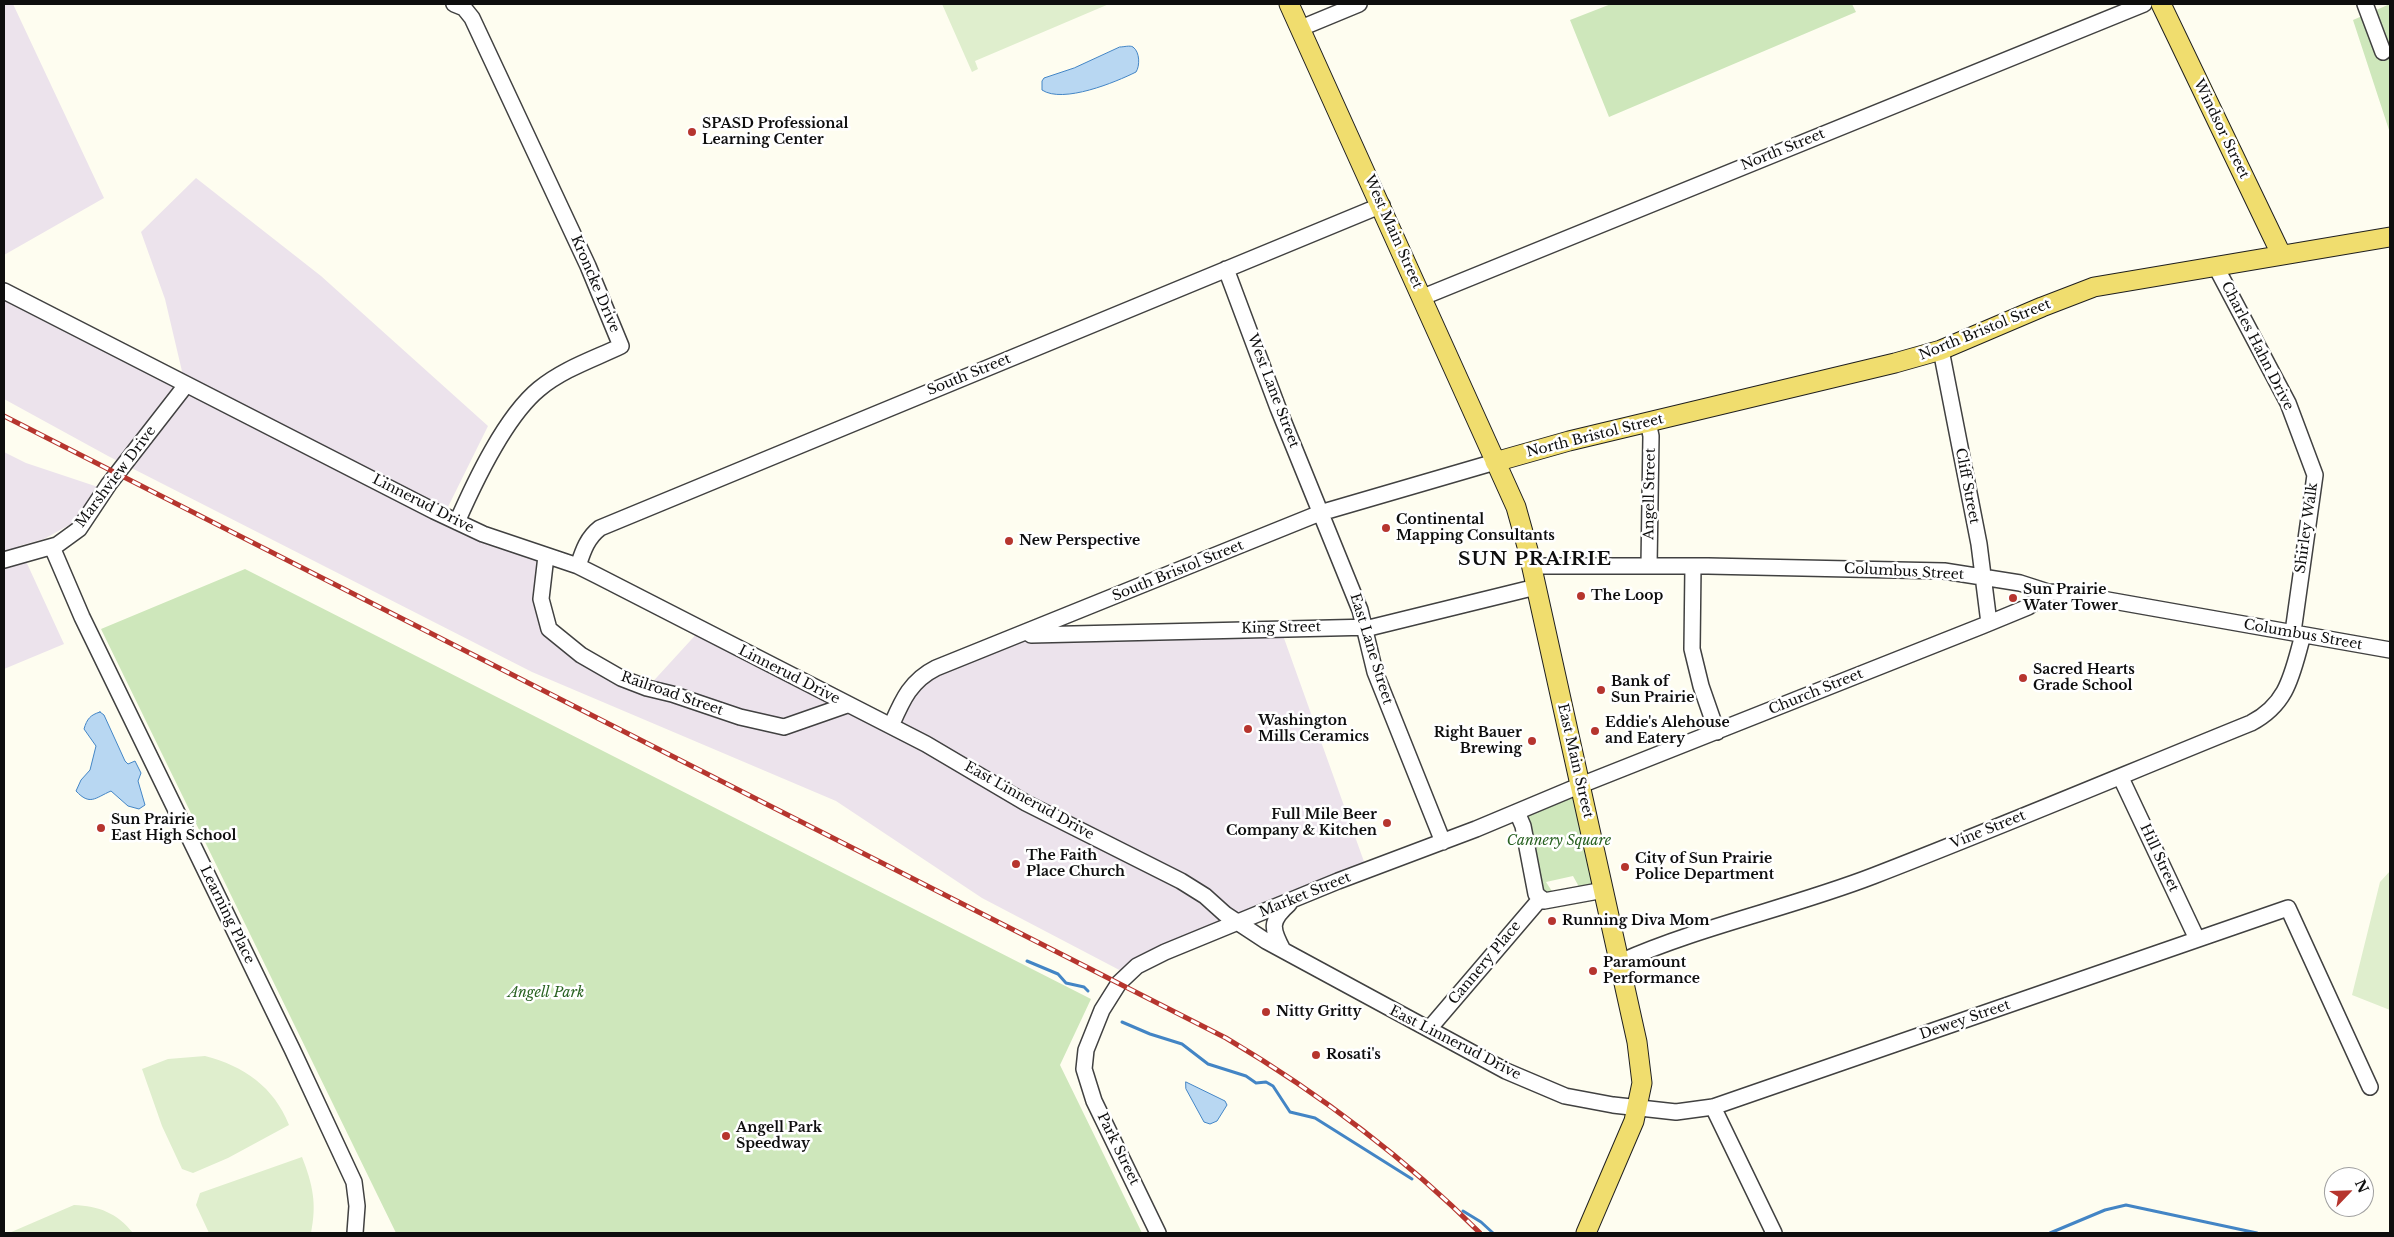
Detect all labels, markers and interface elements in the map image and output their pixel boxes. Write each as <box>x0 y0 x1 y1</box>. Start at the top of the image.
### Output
street label: Windsor Street <box>2190 77 2252 181</box>
place label: SPASD Professional Learning Center <box>702 116 849 148</box>
marker: SPASD Professional Learning Center <box>686 126 698 138</box>
street label: North Street <box>1739 126 1827 174</box>
street label: West Main Street <box>1360 173 1426 291</box>
street label: Kroncke Drive <box>567 233 623 335</box>
street label: Charles Hahn Drive <box>2217 279 2297 413</box>
street label: North Bristol Street <box>1917 296 2053 364</box>
street label: West Lane Street <box>1244 332 1302 450</box>
street label: South Street <box>925 351 1013 399</box>
street label: North Bristol Street <box>1525 411 1665 461</box>
street label: Marshview Drive <box>72 423 160 531</box>
street label: Cliff Street <box>1951 447 1983 525</box>
street label: Angell Street <box>1641 448 1659 540</box>
street label: Linnerud Drive <box>369 471 477 537</box>
street label: Shirley Walk <box>2292 481 2322 575</box>
place label: Continental Mapping Consultants <box>1396 512 1555 544</box>
marker: Continental Mapping Consultants <box>1380 522 1392 534</box>
place label: New Perspective <box>1019 533 1140 549</box>
marker: New Perspective <box>1003 535 1015 547</box>
street label: South Bristol Street <box>1110 537 1246 605</box>
district label: SUN PRAIRIE <box>1457 549 1613 571</box>
street label: Columbus Street <box>1843 560 1965 584</box>
place label: Sun Prairie Water Tower <box>2023 582 2118 614</box>
place label: The Loop <box>1591 588 1663 604</box>
marker: The Loop <box>1575 590 1587 602</box>
street label: East Lane Street <box>1346 591 1396 707</box>
marker: Sun Prairie Water Tower <box>2007 592 2019 604</box>
street label: Columbus Street <box>2242 616 2364 654</box>
street label: King Street <box>1241 619 1321 637</box>
street label: Linnerud Drive <box>735 642 843 708</box>
place label: Sacred Hearts Grade School <box>2033 662 2135 694</box>
street label: Church Street <box>1766 665 1866 719</box>
street label: Railroad Street <box>619 669 725 719</box>
marker: Sacred Hearts Grade School <box>2017 672 2029 684</box>
place label: Bank of Sun Prairie <box>1611 674 1694 706</box>
marker: Bank of Sun Prairie <box>1595 684 1607 696</box>
street label: East Main Street <box>1554 702 1596 820</box>
place label: Washington Mills Ceramics <box>1258 713 1369 746</box>
place label: Eddie's Alehouse and Eatery <box>1605 715 1730 748</box>
marker: Washington Mills Ceramics <box>1242 723 1254 735</box>
place label: Right Bauer Brewing <box>1434 725 1522 758</box>
marker: Eddie's Alehouse and Eatery <box>1589 725 1601 737</box>
marker: Right Bauer Brewing <box>1526 735 1538 747</box>
street label: East Linnerud Drive <box>961 758 1097 844</box>
place label: Full Mile Beer Company & Kitchen <box>1226 807 1377 840</box>
street label: Vine Street <box>1948 807 2028 853</box>
place label: Sun Prairie East High School <box>111 812 236 844</box>
marker: Full Mile Beer Company & Kitchen <box>1381 817 1393 829</box>
street label: Hill Street <box>2136 821 2182 895</box>
marker: Sun Prairie East High School <box>95 822 107 834</box>
park label: Cannery Square <box>1507 833 1611 849</box>
place label: The Faith Place Church <box>1026 848 1125 880</box>
place label: City of Sun Prairie Police Department <box>1635 851 1774 884</box>
marker: The Faith Place Church <box>1010 858 1022 870</box>
marker: City of Sun Prairie Police Department <box>1619 861 1631 873</box>
street label: Learning Place <box>196 863 258 967</box>
street label: Market Street <box>1257 869 1353 921</box>
place label: Running Diva Mom <box>1562 913 1710 929</box>
marker: Running Diva Mom <box>1546 915 1558 927</box>
street label: Cannery Place <box>1445 918 1525 1008</box>
place label: Paramount Performance <box>1603 955 1700 988</box>
marker: Paramount Performance <box>1587 965 1599 977</box>
park label: Angell Park <box>508 985 584 1001</box>
street label: Dewey Street <box>1917 997 2013 1043</box>
street label: East Linnerud Drive <box>1386 1003 1524 1083</box>
place label: Nitty Gritty <box>1276 1004 1362 1020</box>
marker: Nitty Gritty <box>1260 1006 1272 1018</box>
place label: Rosati's <box>1326 1047 1381 1063</box>
marker: Rosati's <box>1310 1049 1322 1061</box>
street label: Park Street <box>1093 1110 1143 1188</box>
place label: Angell Park Speedway <box>736 1120 822 1152</box>
marker: Angell Park Speedway <box>720 1130 732 1142</box>
north arrow <box>2324 1167 2374 1217</box>
text: N <box>2351 1177 2373 1196</box>

